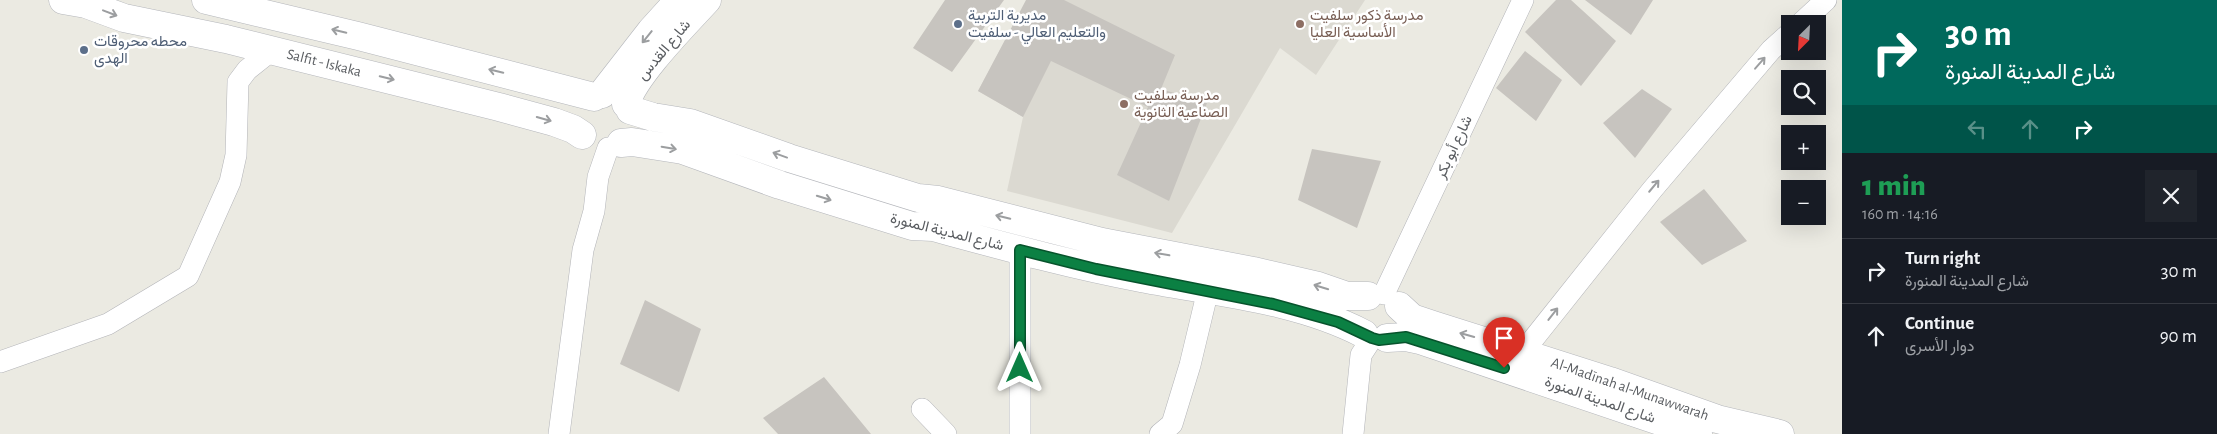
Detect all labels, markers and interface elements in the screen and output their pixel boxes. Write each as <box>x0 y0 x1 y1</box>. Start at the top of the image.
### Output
place label: مديرية التربية والتعليم العالي - سلفيت <box>968 8 1106 45</box>
place label: مدرسة ذكور سلفيت الأساسية العليا <box>1310 8 1423 41</box>
one-way arrow <box>102 9 117 18</box>
north arrow <box>1781 15 1826 60</box>
map controls <box>1781 15 1826 225</box>
street label: شارع القدس <box>635 17 696 85</box>
text: 30 m <box>1945 17 2012 52</box>
marker: مديرية التربية والتعليم العالي - سلفيت <box>952 18 964 30</box>
marker: مدرسة ذكور سلفيت الأساسية العليا <box>1294 18 1306 30</box>
icon: right <box>1862 20 1927 85</box>
one-way arrow <box>331 26 347 35</box>
one-way arrow <box>641 30 652 43</box>
place label: محطه محروقات الهدى <box>94 34 187 68</box>
marker: محطه محروقات الهدى <box>78 44 90 56</box>
street label: Salfit - Iskaka <box>285 46 363 80</box>
one-way arrow <box>1754 57 1765 70</box>
text: شارع المدينة المنورة <box>1945 61 2115 83</box>
one-way arrow <box>489 66 505 75</box>
button: search <box>1781 70 1826 115</box>
one-way arrow <box>379 74 395 83</box>
place label: مدرسة سلفيت الصناعية الثانوية <box>1134 88 1228 121</box>
marker: مدرسة سلفيت الصناعية الثانوية <box>1118 98 1130 110</box>
street label: شارع أبو بكر <box>1432 113 1478 183</box>
one-way arrow <box>536 115 552 124</box>
icon: left <box>1963 115 1991 143</box>
icon: ahead <box>2016 115 2044 143</box>
icon: right <box>2069 115 2097 143</box>
button: + <box>1781 125 1826 170</box>
one-way arrow <box>661 143 677 153</box>
one-way arrow <box>773 150 788 159</box>
button: close <box>2145 170 2197 222</box>
text: 1 min <box>1862 171 1926 201</box>
one-way arrow <box>1649 180 1660 193</box>
button: − <box>1781 180 1826 225</box>
one-way arrow <box>815 193 831 203</box>
text: 160 m · 14:16 <box>1862 206 1938 222</box>
street label: شارع المدينة المنورة <box>888 211 1005 256</box>
one-way arrow <box>996 212 1012 221</box>
one-way arrow <box>1154 248 1170 258</box>
text: Turn right <box>1905 249 1980 268</box>
icon: right <box>1862 257 1890 285</box>
text: 30 m <box>2161 262 2197 281</box>
text: شارع المدينة المنورة <box>1905 273 2029 289</box>
one-way arrow <box>1313 282 1329 291</box>
one-way arrow <box>1548 308 1559 321</box>
text: Continue <box>1905 314 1974 333</box>
pin <box>1483 317 1525 368</box>
icon: ahead <box>1862 322 1890 350</box>
icon: arrive <box>1490 324 1518 352</box>
text: 90 m <box>2160 327 2197 346</box>
one-way arrow <box>1460 330 1476 339</box>
text: دوار الأسرى <box>1905 338 1974 354</box>
position arrow <box>993 341 1045 393</box>
street label: Al-Madīnah al-Munawwarah <box>1549 355 1711 423</box>
street label: شارع المدينة المنورة <box>1542 374 1657 429</box>

